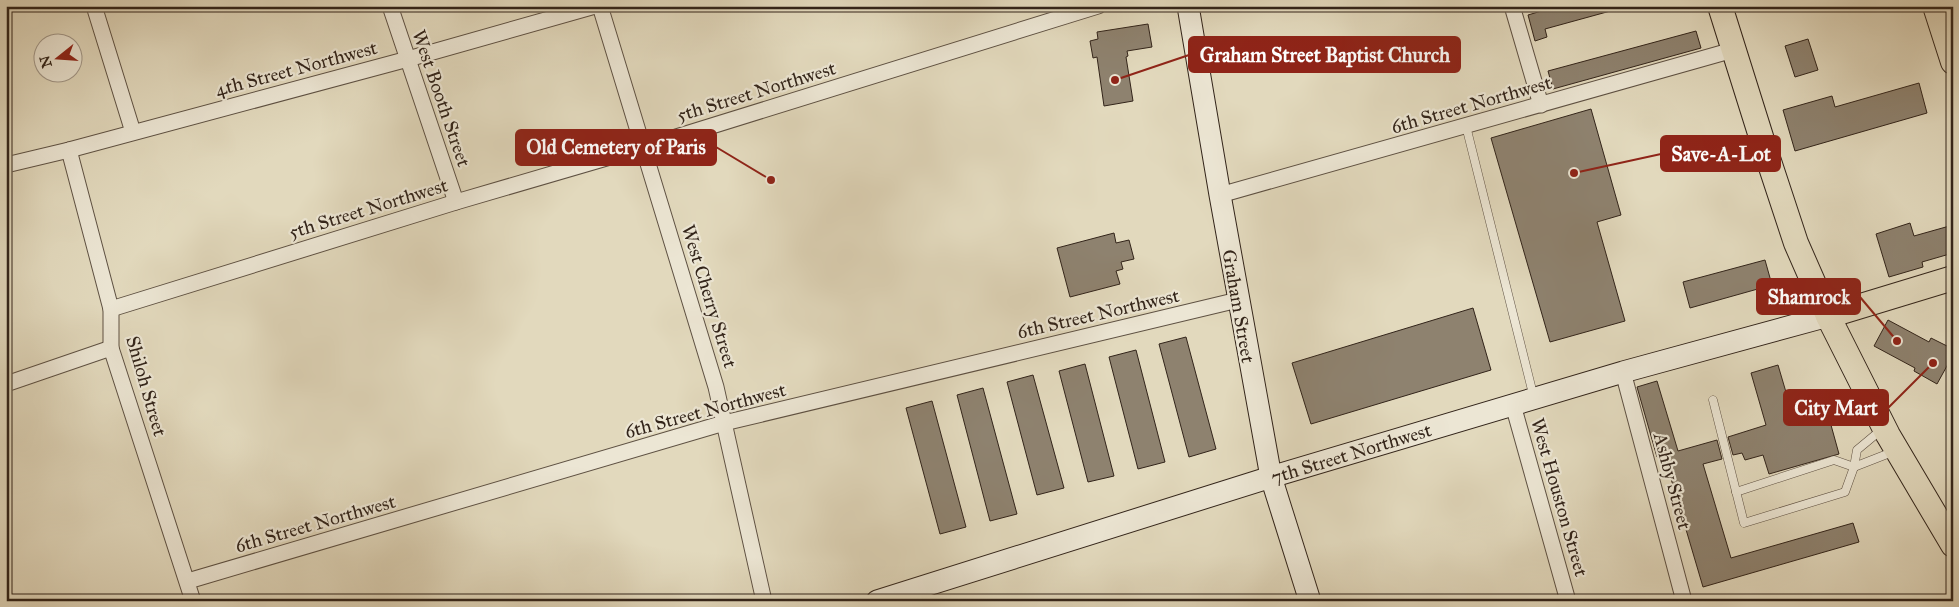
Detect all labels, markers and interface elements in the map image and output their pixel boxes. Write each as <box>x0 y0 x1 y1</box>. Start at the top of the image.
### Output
street label: West Booth Street <box>407 27 476 170</box>
north arrow <box>32 32 82 82</box>
street label: 4th Street Northwest <box>213 36 380 101</box>
callout: Graham Street Baptist Church <box>1189 37 1460 72</box>
text: Graham Street Baptist Church <box>1200 43 1451 68</box>
text: N <box>36 53 56 70</box>
street label: 5th Street Northwest <box>674 56 839 127</box>
street label: 6th Street Northwest <box>1388 70 1554 138</box>
callout: Old Cemetery of Paris <box>516 130 716 165</box>
text: Old Cemetery of Paris <box>526 135 707 160</box>
callout: Save-A-Lot <box>1661 136 1780 171</box>
text: Save-A-Lot <box>1671 142 1772 166</box>
street label: 5th Street Northwest <box>286 173 451 244</box>
street label: West Cherry Street <box>677 222 742 371</box>
street label: Graham Street <box>1217 248 1260 365</box>
callout: Shamrock <box>1757 279 1860 314</box>
street label: 6th Street Northwest <box>1015 284 1182 343</box>
text: Shamrock <box>1767 285 1851 309</box>
street label: Shiloh Street <box>121 333 172 439</box>
street label: 6th Street Northwest <box>622 378 788 443</box>
callout: City Mart <box>1784 390 1888 425</box>
text: City Mart <box>1794 396 1879 421</box>
street label: West Houston Street <box>1526 415 1593 579</box>
street label: 7th Street Northwest <box>1268 418 1434 489</box>
street label: Ashby Street <box>1648 429 1697 532</box>
street label: 6th Street Northwest <box>232 489 398 557</box>

